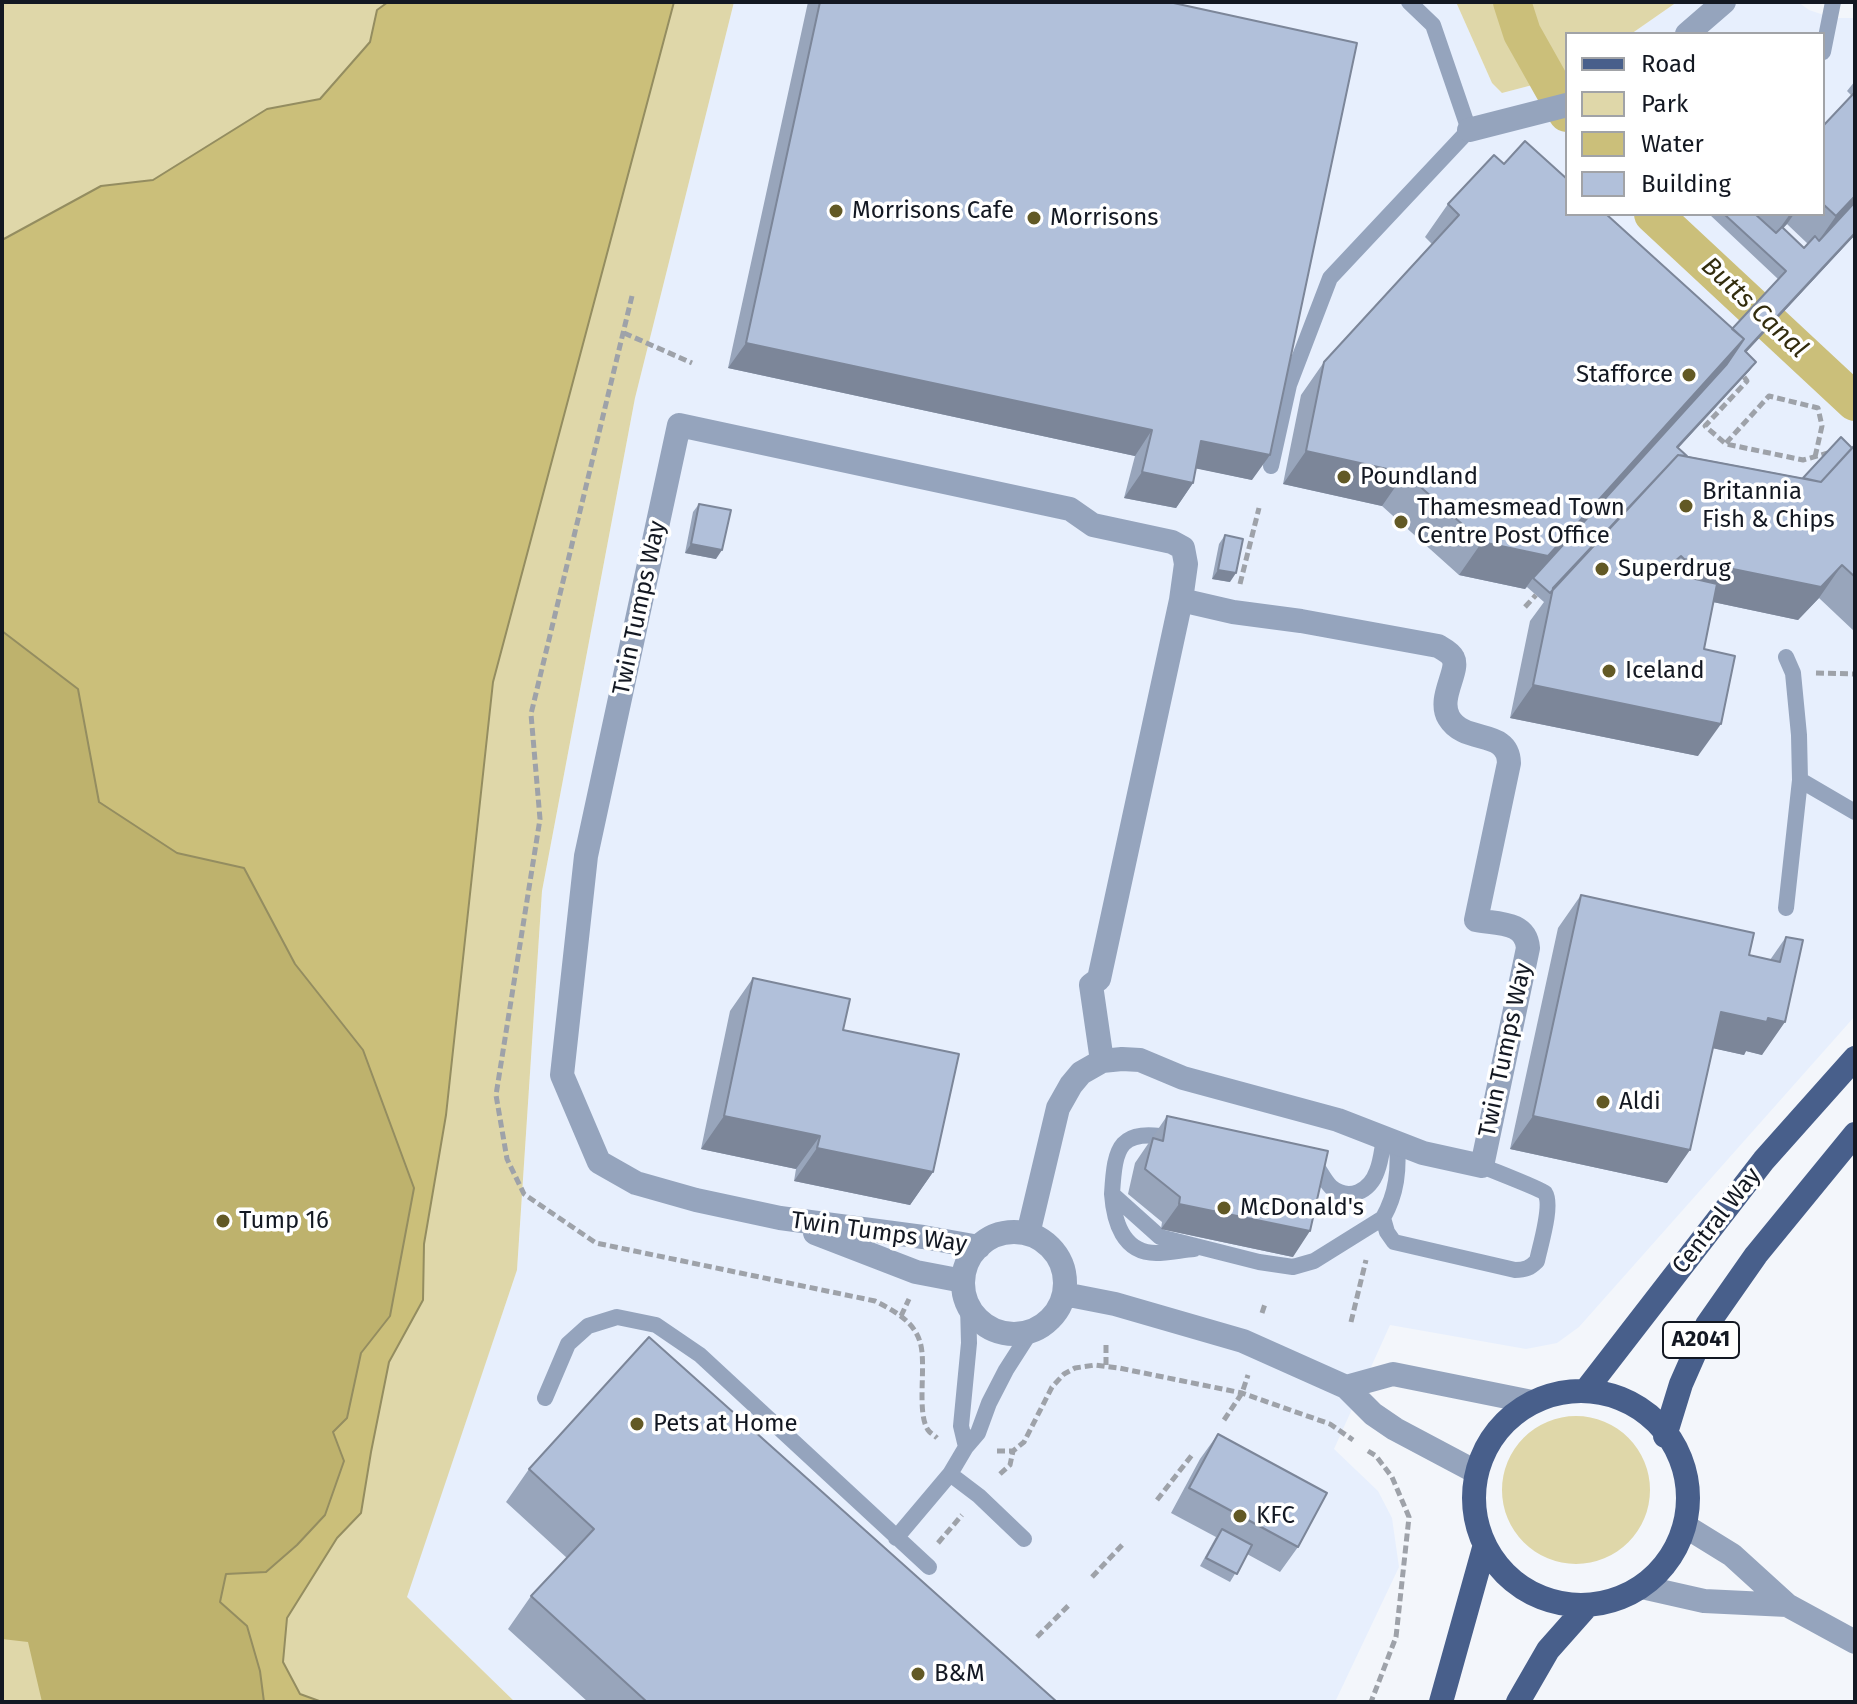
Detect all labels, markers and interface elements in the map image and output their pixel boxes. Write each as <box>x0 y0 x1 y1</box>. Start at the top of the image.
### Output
legend <box>1565 32 1825 216</box>
text: Road <box>1641 50 1696 78</box>
text: Park <box>1641 90 1688 118</box>
text: Water <box>1641 130 1704 158</box>
text: Building <box>1641 170 1731 198</box>
place label: Morrisons Cafe <box>852 197 1014 225</box>
marker: Morrisons Cafe <box>827 202 845 220</box>
place label: Morrisons <box>1050 204 1158 232</box>
marker: Morrisons <box>1025 209 1043 227</box>
water label: Butts Canal <box>1694 251 1814 365</box>
place label: Stafforce <box>1576 361 1673 389</box>
marker: Stafforce <box>1680 366 1698 384</box>
place label: Poundland <box>1360 463 1478 491</box>
marker: Poundland <box>1335 468 1353 486</box>
place label: Britannia Fish & Chips <box>1702 478 1835 534</box>
place label: Thamesmead Town Centre Post Office <box>1417 494 1625 550</box>
marker: Britannia Fish & Chips <box>1677 497 1695 515</box>
marker: Thamesmead Town Centre Post Office <box>1392 513 1410 531</box>
street label: Twin Tumps Way <box>607 518 673 698</box>
place label: Superdrug <box>1618 555 1731 583</box>
marker: Superdrug <box>1593 560 1611 578</box>
place label: Iceland <box>1625 657 1705 685</box>
marker: Iceland <box>1600 662 1618 680</box>
street label: Twin Tumps Way <box>1473 960 1539 1140</box>
place label: Aldi <box>1619 1088 1661 1116</box>
marker: Aldi <box>1594 1093 1612 1111</box>
street label: Central Way <box>1667 1162 1767 1280</box>
place label: McDonald's <box>1240 1194 1364 1222</box>
marker: McDonald's <box>1215 1199 1233 1217</box>
street label: Twin Tumps Way <box>789 1206 969 1260</box>
place label: Tump 16 <box>239 1207 329 1235</box>
marker: Tump 16 <box>214 1212 232 1230</box>
road number: A2041 <box>1663 1322 1739 1358</box>
place label: Pets at Home <box>653 1410 798 1438</box>
marker: Pets at Home <box>628 1415 646 1433</box>
place label: KFC <box>1256 1502 1295 1530</box>
marker: KFC <box>1231 1507 1249 1525</box>
place label: B&M <box>934 1660 985 1688</box>
marker: B&M <box>909 1665 927 1683</box>

